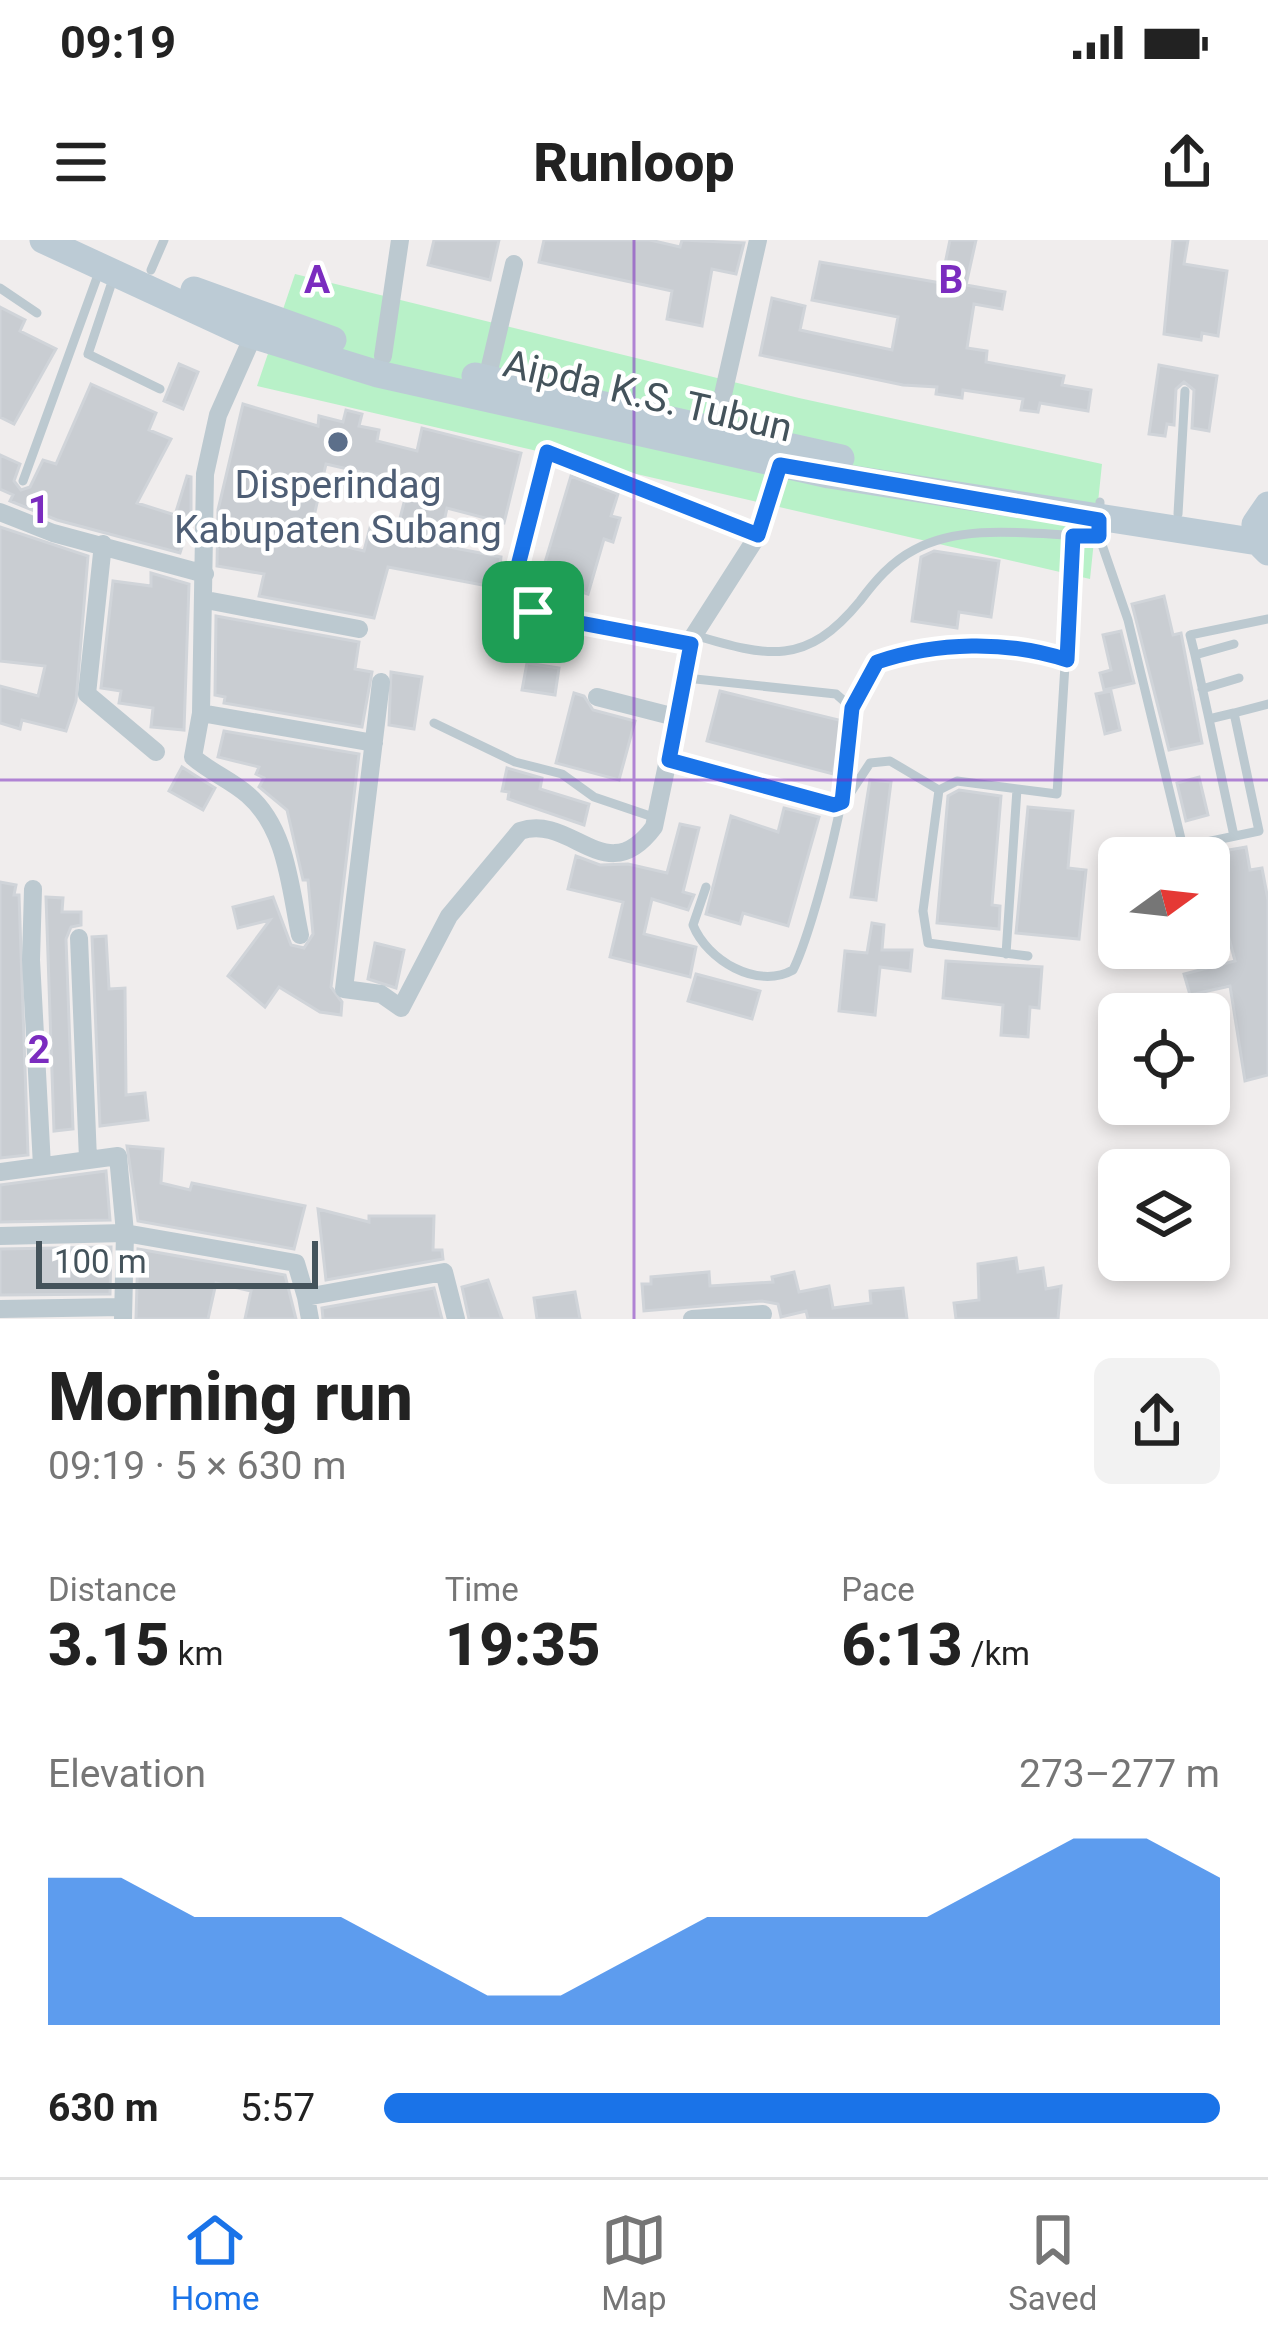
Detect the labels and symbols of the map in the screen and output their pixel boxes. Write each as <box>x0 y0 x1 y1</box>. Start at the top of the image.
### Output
text: A <box>304 257 331 303</box>
text: B <box>939 257 963 303</box>
street label: Aipda K.S. Tubun <box>499 340 797 452</box>
marker: Disperindag Kabupaten Subang <box>325 429 351 455</box>
place label: Disperindag Kabupaten Subang <box>174 462 502 553</box>
text: 1 <box>28 487 50 533</box>
pin <box>482 561 584 663</box>
north arrow <box>1098 837 1230 969</box>
text: 2 <box>28 1027 50 1073</box>
scale bar <box>36 1235 318 1288</box>

